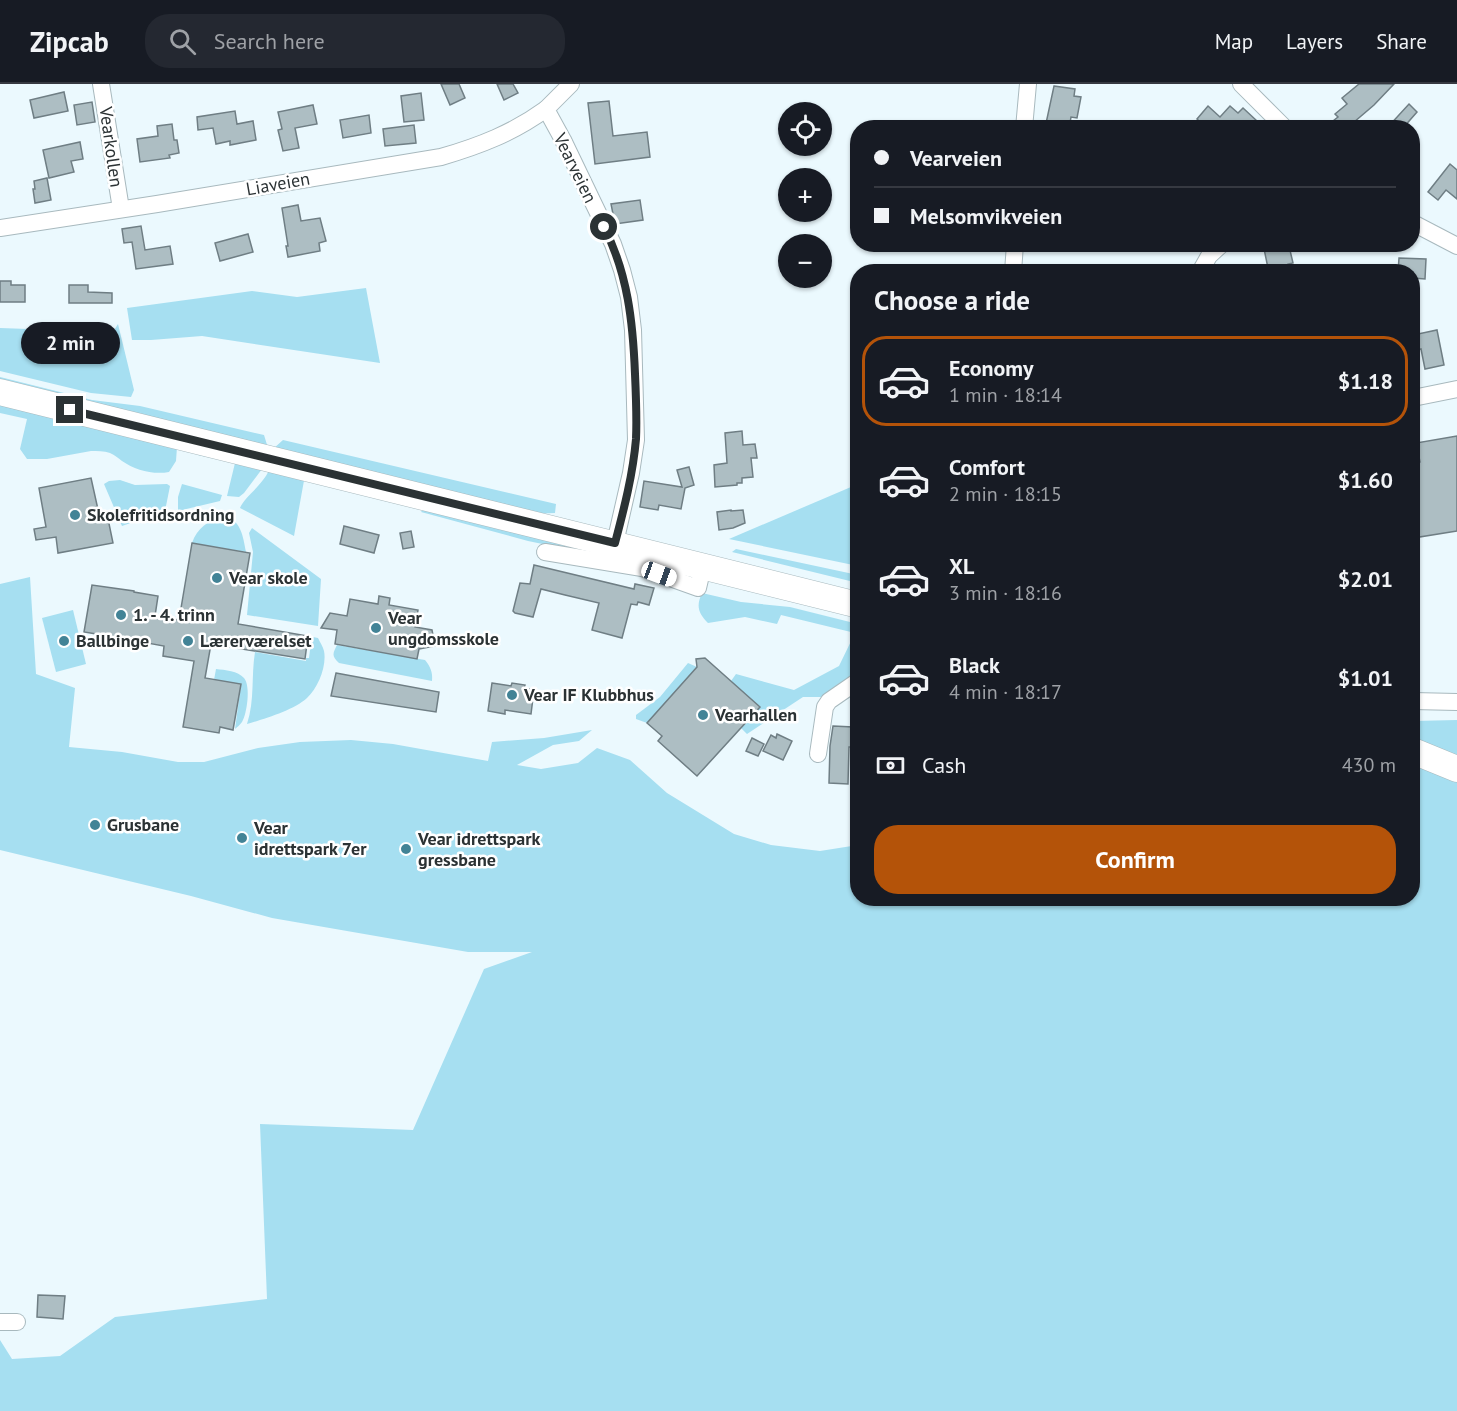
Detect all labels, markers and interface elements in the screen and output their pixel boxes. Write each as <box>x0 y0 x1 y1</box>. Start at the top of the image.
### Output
search box <box>145 14 565 68</box>
text: Zipcab <box>30 23 109 60</box>
icon: search <box>166 25 199 58</box>
text: Search here <box>214 27 325 55</box>
text: Map <box>1215 28 1253 55</box>
text: Layers <box>1286 28 1343 55</box>
text: Share <box>1376 28 1427 55</box>
map controls <box>778 102 832 288</box>
button: locate <box>778 102 832 156</box>
street label: Vearkollen <box>94 104 129 189</box>
street label: Vearveien <box>548 128 602 206</box>
text: Vearveien <box>910 144 1002 172</box>
street label: Liaveien <box>244 167 312 200</box>
button: + <box>778 168 832 222</box>
text: Melsomvikveien <box>910 202 1062 230</box>
route start <box>590 213 617 240</box>
button: − <box>778 234 832 288</box>
text: Choose a ride <box>874 283 1030 317</box>
callout: 2 min <box>20 323 119 365</box>
text: 2 min <box>46 330 95 356</box>
icon: car <box>877 354 931 408</box>
text: Economy <box>949 354 1033 382</box>
text: $1.18 <box>1338 367 1393 395</box>
text: 1 min · 18:14 <box>949 382 1062 408</box>
route end <box>56 396 83 423</box>
icon: car <box>877 453 931 507</box>
text: Comfort <box>949 453 1025 481</box>
text: $1.60 <box>1338 466 1393 494</box>
text: 2 min · 18:15 <box>949 481 1062 507</box>
place label: Skolefritidsordning <box>87 503 234 526</box>
marker: Skolefritidsordning <box>68 508 82 522</box>
icon: car <box>877 552 931 606</box>
text: XL <box>949 552 974 580</box>
car <box>639 559 679 589</box>
text: $2.01 <box>1338 565 1393 593</box>
place label: Vear skole <box>228 566 308 589</box>
marker: Vear skole <box>210 571 224 585</box>
text: 3 min · 18:16 <box>949 580 1062 606</box>
place label: 1. - 4. trinn <box>133 603 215 626</box>
place label: Vear ungdomsskole <box>387 606 499 650</box>
marker: 1. - 4. trinn <box>114 608 128 622</box>
marker: Vear ungdomsskole <box>369 621 383 635</box>
place label: Ballbinge <box>76 629 149 652</box>
place label: Lærerværelset <box>200 629 312 652</box>
marker: Ballbinge <box>57 634 71 648</box>
marker: Lærerværelset <box>181 634 195 648</box>
icon: car <box>877 651 931 705</box>
text: Black <box>949 651 1000 679</box>
text: $1.01 <box>1338 664 1393 692</box>
text: 4 min · 18:17 <box>949 679 1062 705</box>
place label: Vear IF Klubbhus <box>523 683 654 706</box>
marker: Vear IF Klubbhus <box>505 688 519 702</box>
place label: Vearhallen <box>714 703 797 726</box>
marker: Vearhallen <box>696 708 710 722</box>
icon: cash <box>874 749 907 782</box>
text: Cash <box>922 751 966 779</box>
text: 430 m <box>1342 752 1396 778</box>
place label: Grusbane <box>107 813 179 836</box>
place label: Vear idrettspark 7er <box>253 816 367 860</box>
marker: Grusbane <box>88 818 102 832</box>
button: Confirm <box>874 825 1396 894</box>
place label: Vear idrettspark gressbane <box>417 827 540 871</box>
marker: Vear idrettspark 7er <box>235 831 249 845</box>
marker: Vear idrettspark gressbane <box>399 842 413 856</box>

